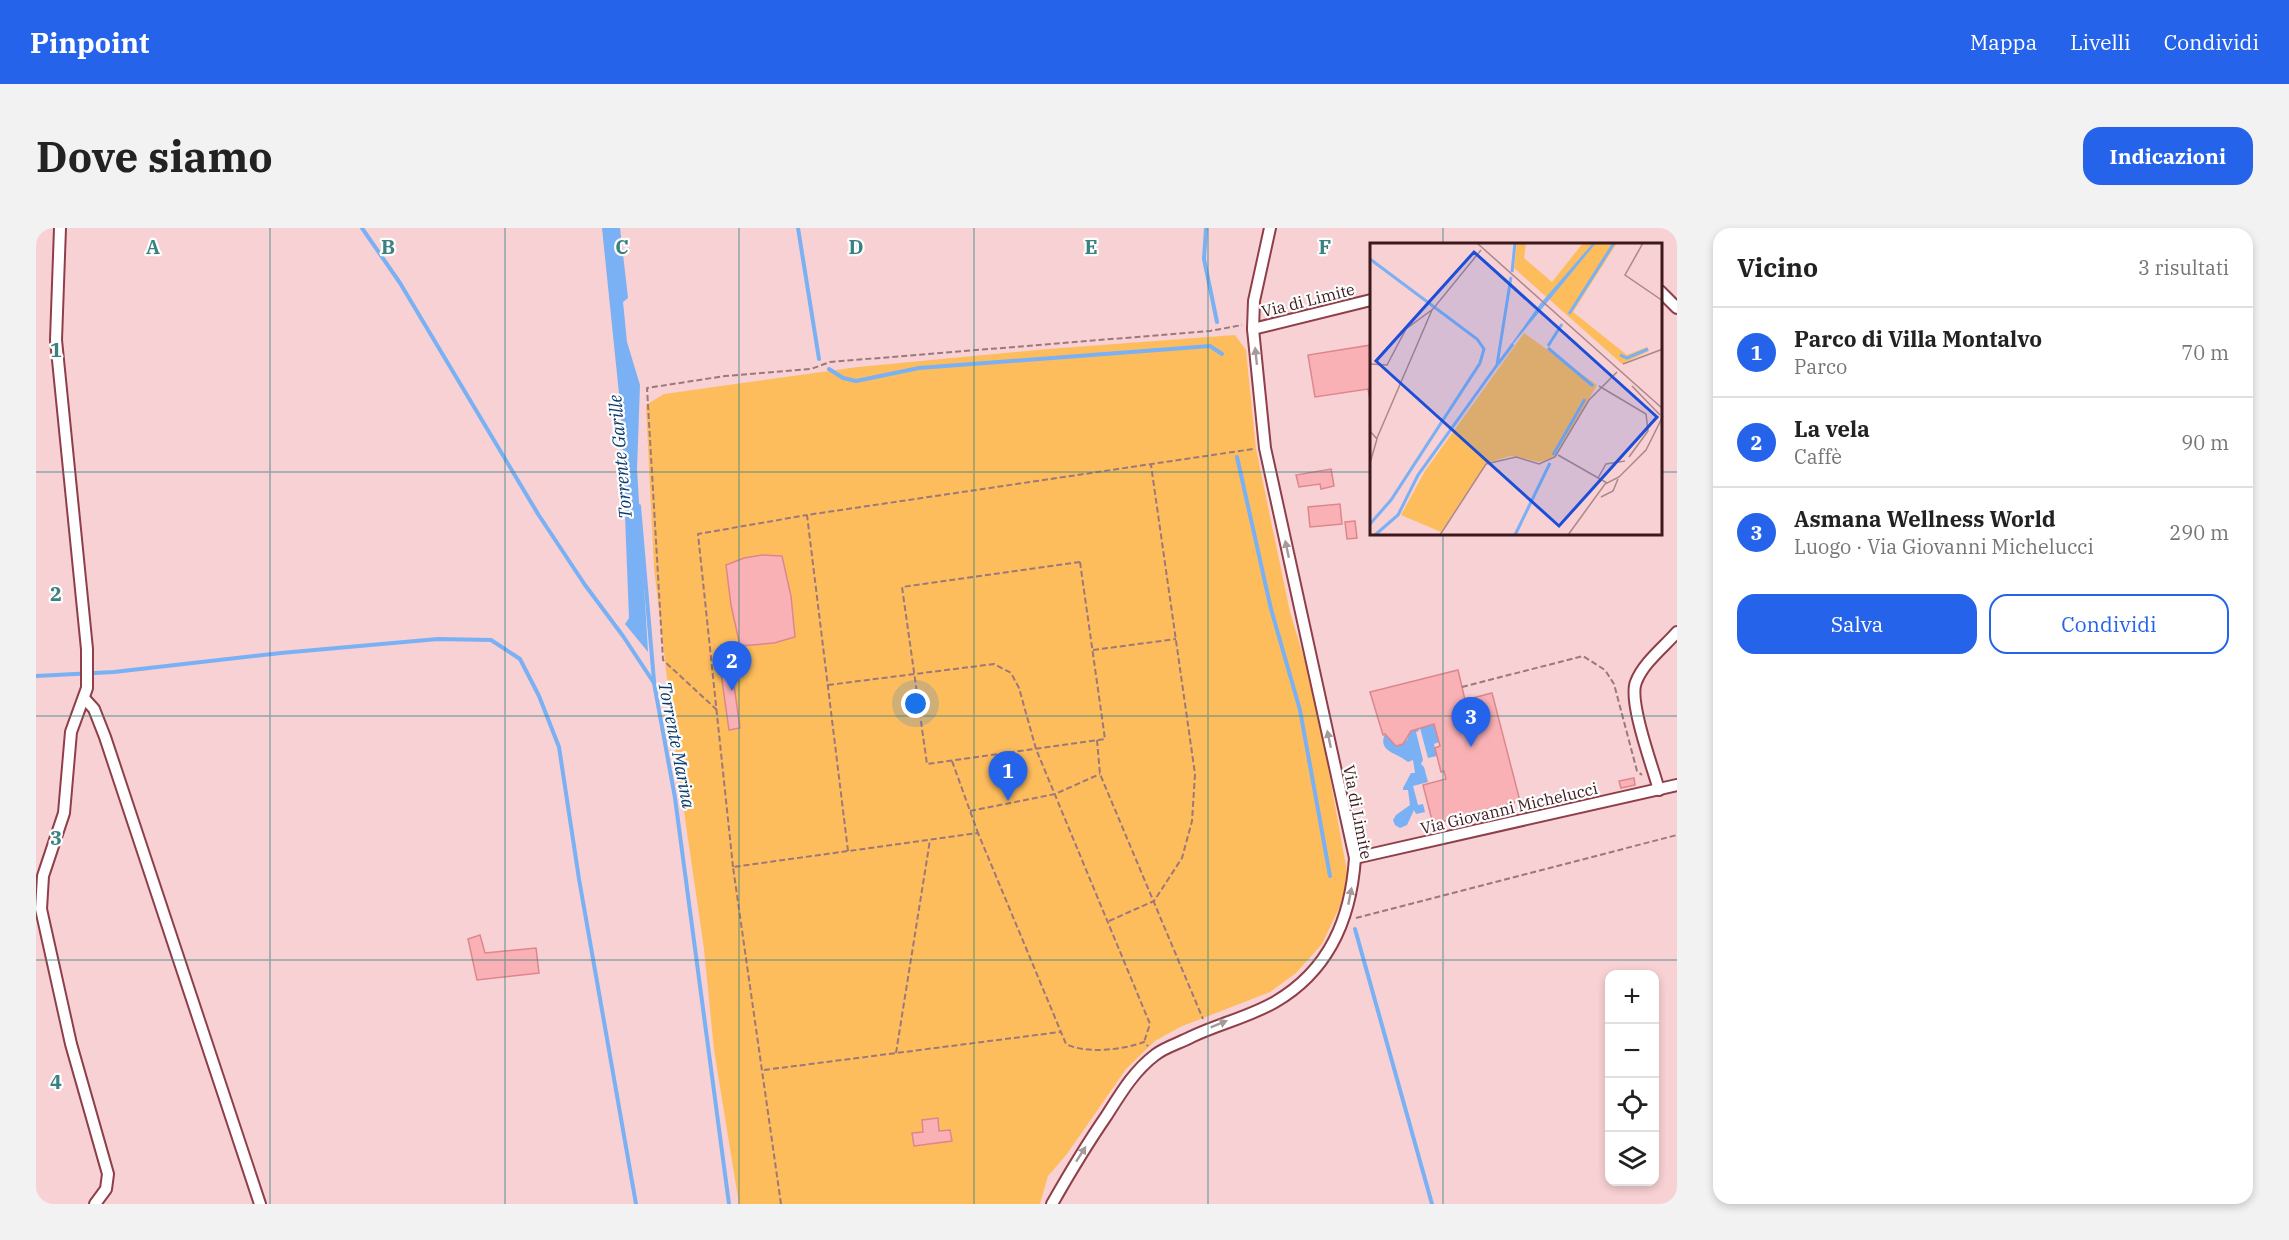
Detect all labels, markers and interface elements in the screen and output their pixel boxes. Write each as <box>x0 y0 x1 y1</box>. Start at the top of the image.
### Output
text: Pinpoint <box>30 24 150 61</box>
text: Mappa <box>1970 28 2037 56</box>
text: Livelli <box>2070 28 2131 56</box>
text: Condividi <box>2164 28 2259 56</box>
button: Indicazioni <box>2083 127 2253 185</box>
text: Dove siamo <box>36 129 273 184</box>
text: A <box>146 233 160 260</box>
text: B <box>381 233 395 260</box>
text: C <box>615 233 629 260</box>
text: D <box>848 233 864 260</box>
text: E <box>1084 233 1098 260</box>
text: F <box>1319 233 1331 260</box>
inset map <box>1370 243 1662 536</box>
text: Vicino <box>1737 250 1818 284</box>
text: 3 risultati <box>2138 254 2229 281</box>
street label: Via di Limite <box>1259 279 1357 321</box>
text: Parco di Villa Montalvo <box>1794 324 2042 353</box>
text: 1 <box>50 336 62 363</box>
text: 1 <box>1751 339 1763 366</box>
text: 70 m <box>2181 339 2229 366</box>
one-way arrow <box>1251 347 1261 366</box>
text: Parco <box>1794 353 1847 380</box>
water label: Torrente Garille <box>603 394 637 520</box>
text: La vela <box>1794 414 1870 443</box>
text: 2 <box>1751 429 1763 456</box>
text: 90 m <box>2181 429 2229 456</box>
text: Caffè <box>1794 443 1842 470</box>
text: Asmana Wellness World <box>1794 504 2056 533</box>
text: 3 <box>1751 519 1763 546</box>
text: 290 m <box>2169 519 2229 546</box>
text: Luogo · Via Giovanni Michelucci <box>1794 533 2094 560</box>
one-way arrow <box>1282 539 1291 558</box>
text: 2 <box>50 580 62 607</box>
button: Salva <box>1737 594 1977 654</box>
button: Condividi <box>1989 594 2229 654</box>
pin: 2 <box>712 642 752 691</box>
water label: Torrente Marina <box>653 680 701 811</box>
your location <box>901 689 930 718</box>
pin: 3 <box>1452 698 1490 747</box>
one-way arrow <box>1323 730 1333 748</box>
pin: 1 <box>988 752 1028 801</box>
street label: Via di Limite <box>1339 763 1377 861</box>
street label: Via Giovanni Michelucci <box>1418 778 1600 838</box>
text: 3 <box>50 824 62 851</box>
one-way arrow <box>1346 886 1355 905</box>
map controls <box>1605 970 1659 1186</box>
button: + <box>1605 970 1659 1024</box>
one-way arrow <box>1210 1019 1228 1029</box>
button: − <box>1605 1024 1659 1078</box>
text: 4 <box>50 1068 62 1095</box>
button: locate <box>1605 1078 1659 1132</box>
button: layers <box>1605 1132 1659 1186</box>
one-way arrow <box>1075 1146 1087 1162</box>

